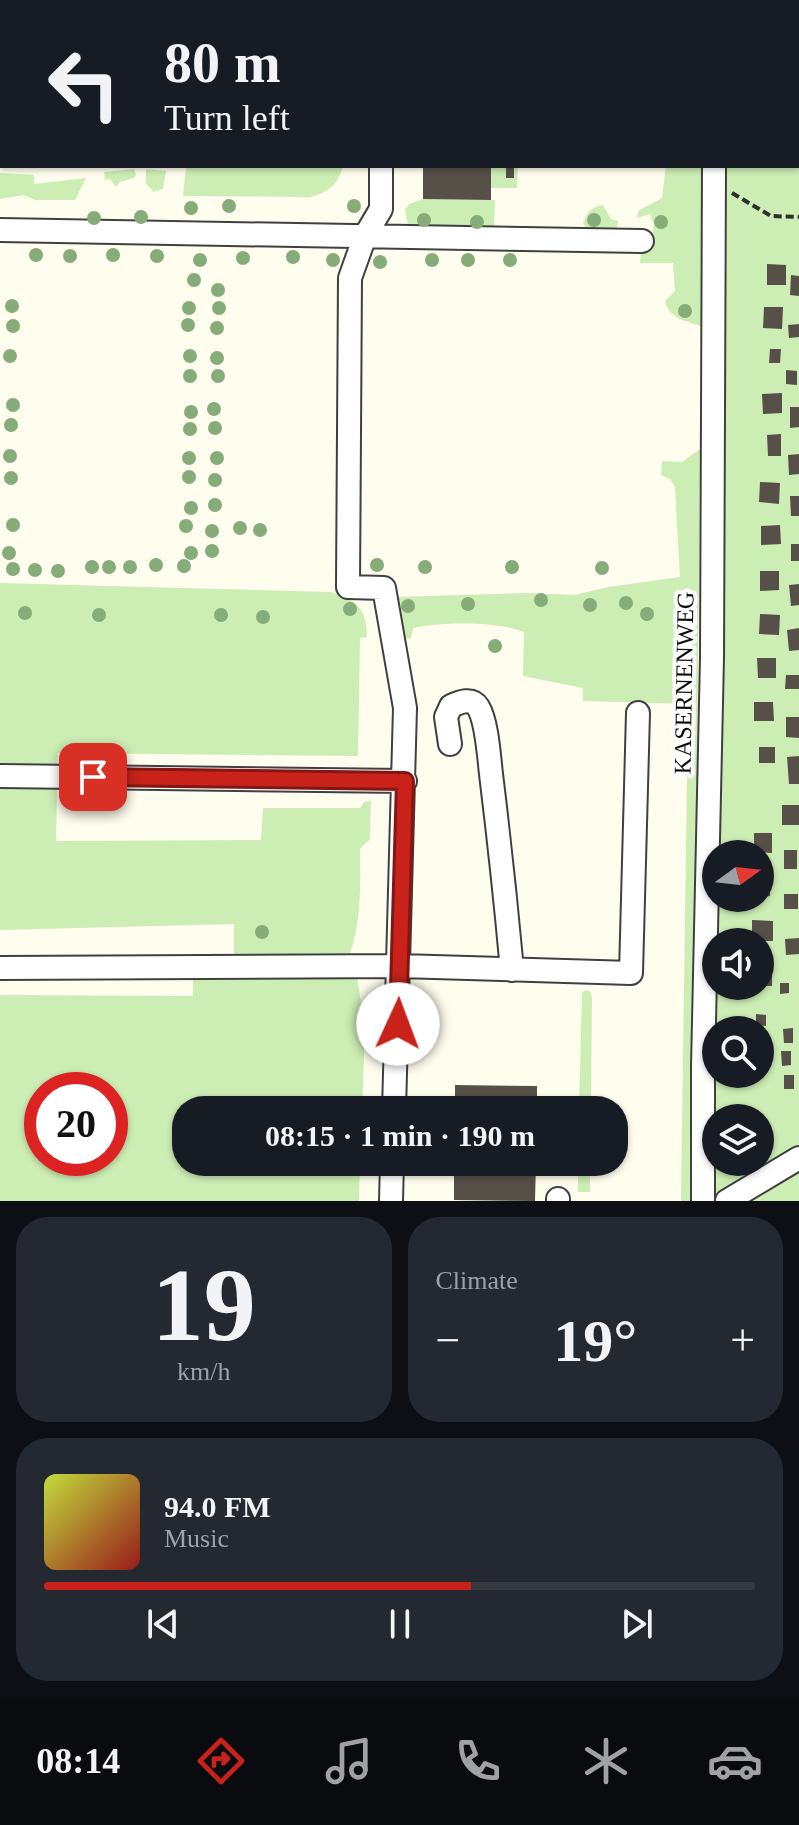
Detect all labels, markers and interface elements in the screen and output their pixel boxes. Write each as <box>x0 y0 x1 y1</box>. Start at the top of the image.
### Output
icon: left <box>32 32 136 136</box>
text: 80 m <box>164 32 281 94</box>
text: Turn left <box>164 98 290 138</box>
street label: KASERNENWEG <box>669 591 699 775</box>
pin <box>59 743 127 811</box>
icon: arrive <box>71 755 115 799</box>
north arrow <box>702 840 774 912</box>
map controls <box>702 840 774 1176</box>
button: sound <box>702 928 774 1000</box>
position arrow <box>356 982 440 1066</box>
button: search <box>702 1016 774 1088</box>
speed limit sign: 20 <box>24 1072 128 1176</box>
button: layers <box>702 1104 774 1176</box>
text: 08:15 · 1 min · 190 m <box>265 1119 535 1152</box>
text: 19 <box>152 1247 256 1362</box>
text: Climate <box>436 1266 518 1295</box>
text: 19° <box>553 1308 637 1374</box>
text: − <box>436 1316 460 1365</box>
text: + <box>730 1316 755 1365</box>
text: km/h <box>177 1357 230 1386</box>
text: 94.0 FM <box>164 1490 271 1523</box>
text: Music <box>164 1524 229 1553</box>
icon: previous <box>141 1602 185 1646</box>
icon: pause <box>378 1602 422 1646</box>
icon: next <box>615 1602 659 1646</box>
icon: directions <box>193 1733 249 1789</box>
icon: music <box>321 1733 377 1789</box>
icon: phone <box>450 1733 506 1789</box>
icon: climate <box>578 1733 634 1789</box>
icon: car <box>707 1733 763 1789</box>
text: 08:14 <box>36 1741 120 1781</box>

